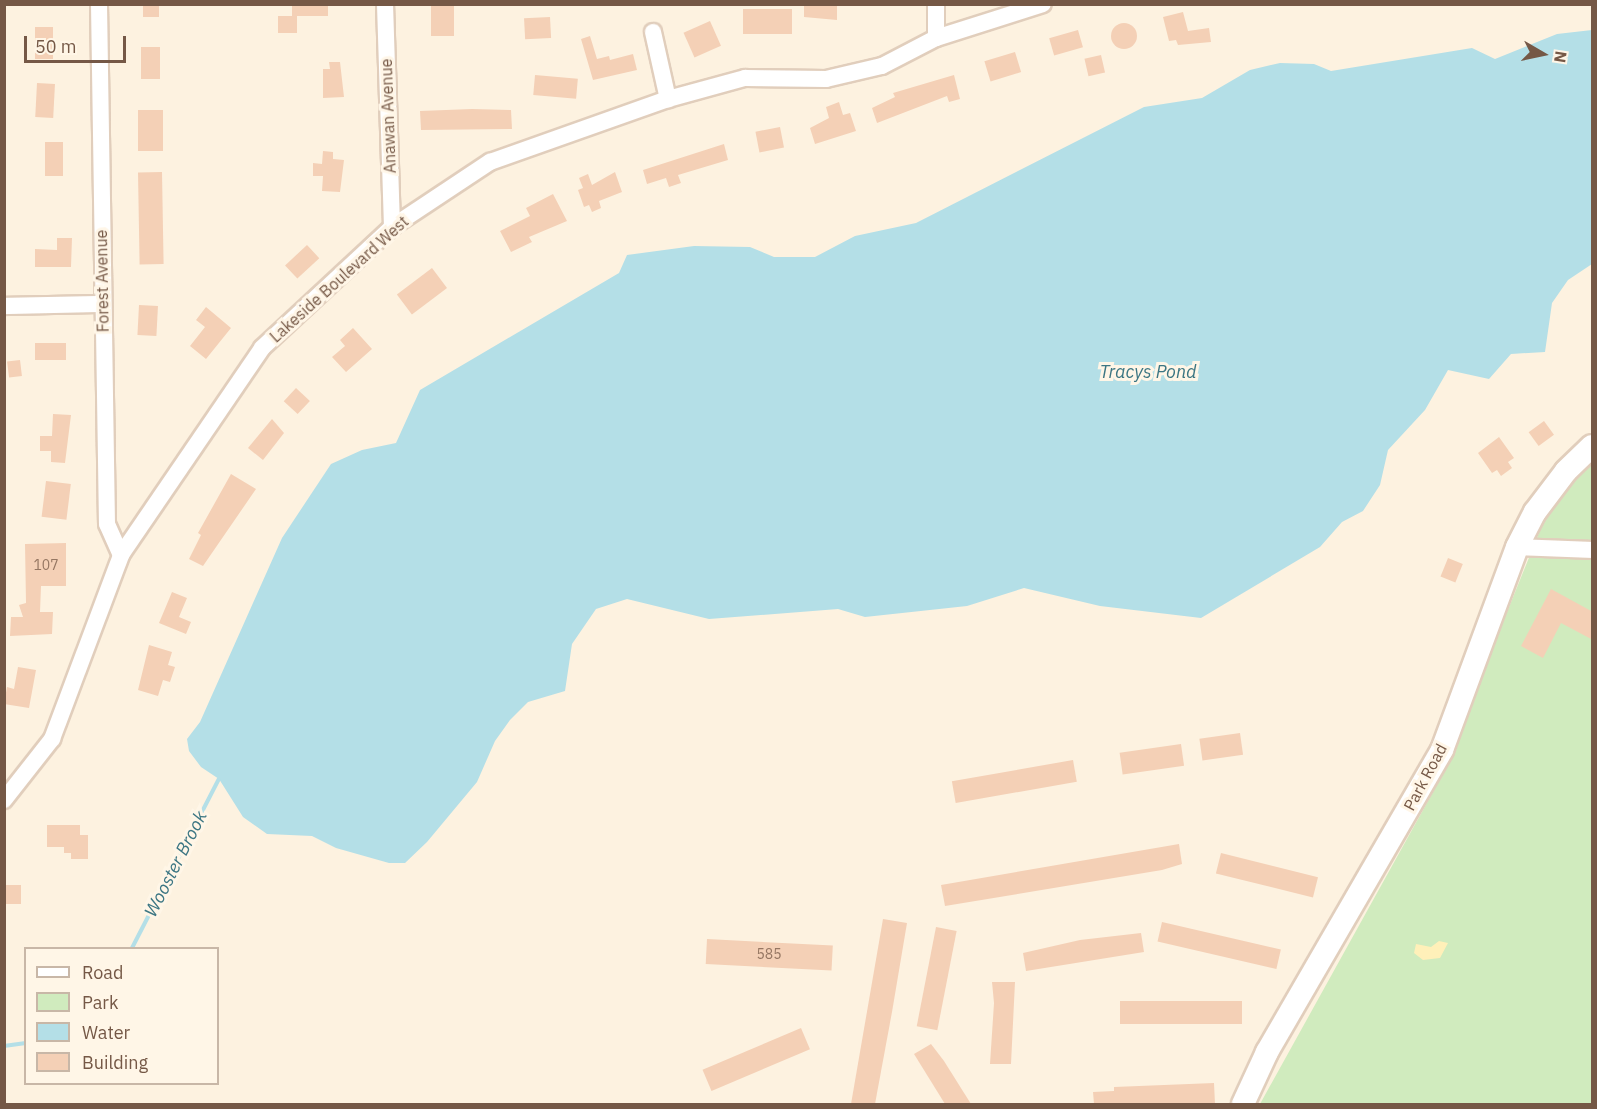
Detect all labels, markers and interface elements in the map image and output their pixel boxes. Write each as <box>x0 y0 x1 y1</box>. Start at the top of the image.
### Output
scale bar <box>27 24 129 62</box>
north arrow <box>1513 24 1573 84</box>
text: 50 m <box>35 35 77 58</box>
text: N <box>1550 50 1572 64</box>
street label: Anawan Avenue <box>376 58 400 174</box>
street label: Lakeside Boulevard West <box>266 212 412 346</box>
street label: Forest Avenue <box>92 230 112 332</box>
water label: Tracys Pond <box>1099 361 1197 383</box>
house number: 107 <box>33 557 59 573</box>
street label: Park Road <box>1399 740 1451 814</box>
water label: Wooster Brook <box>140 808 212 920</box>
house number: 585 <box>756 946 782 962</box>
legend <box>24 947 219 1085</box>
text: Road <box>82 961 123 984</box>
text: Park <box>82 991 118 1014</box>
text: Water <box>82 1021 130 1044</box>
text: Building <box>82 1051 148 1074</box>

